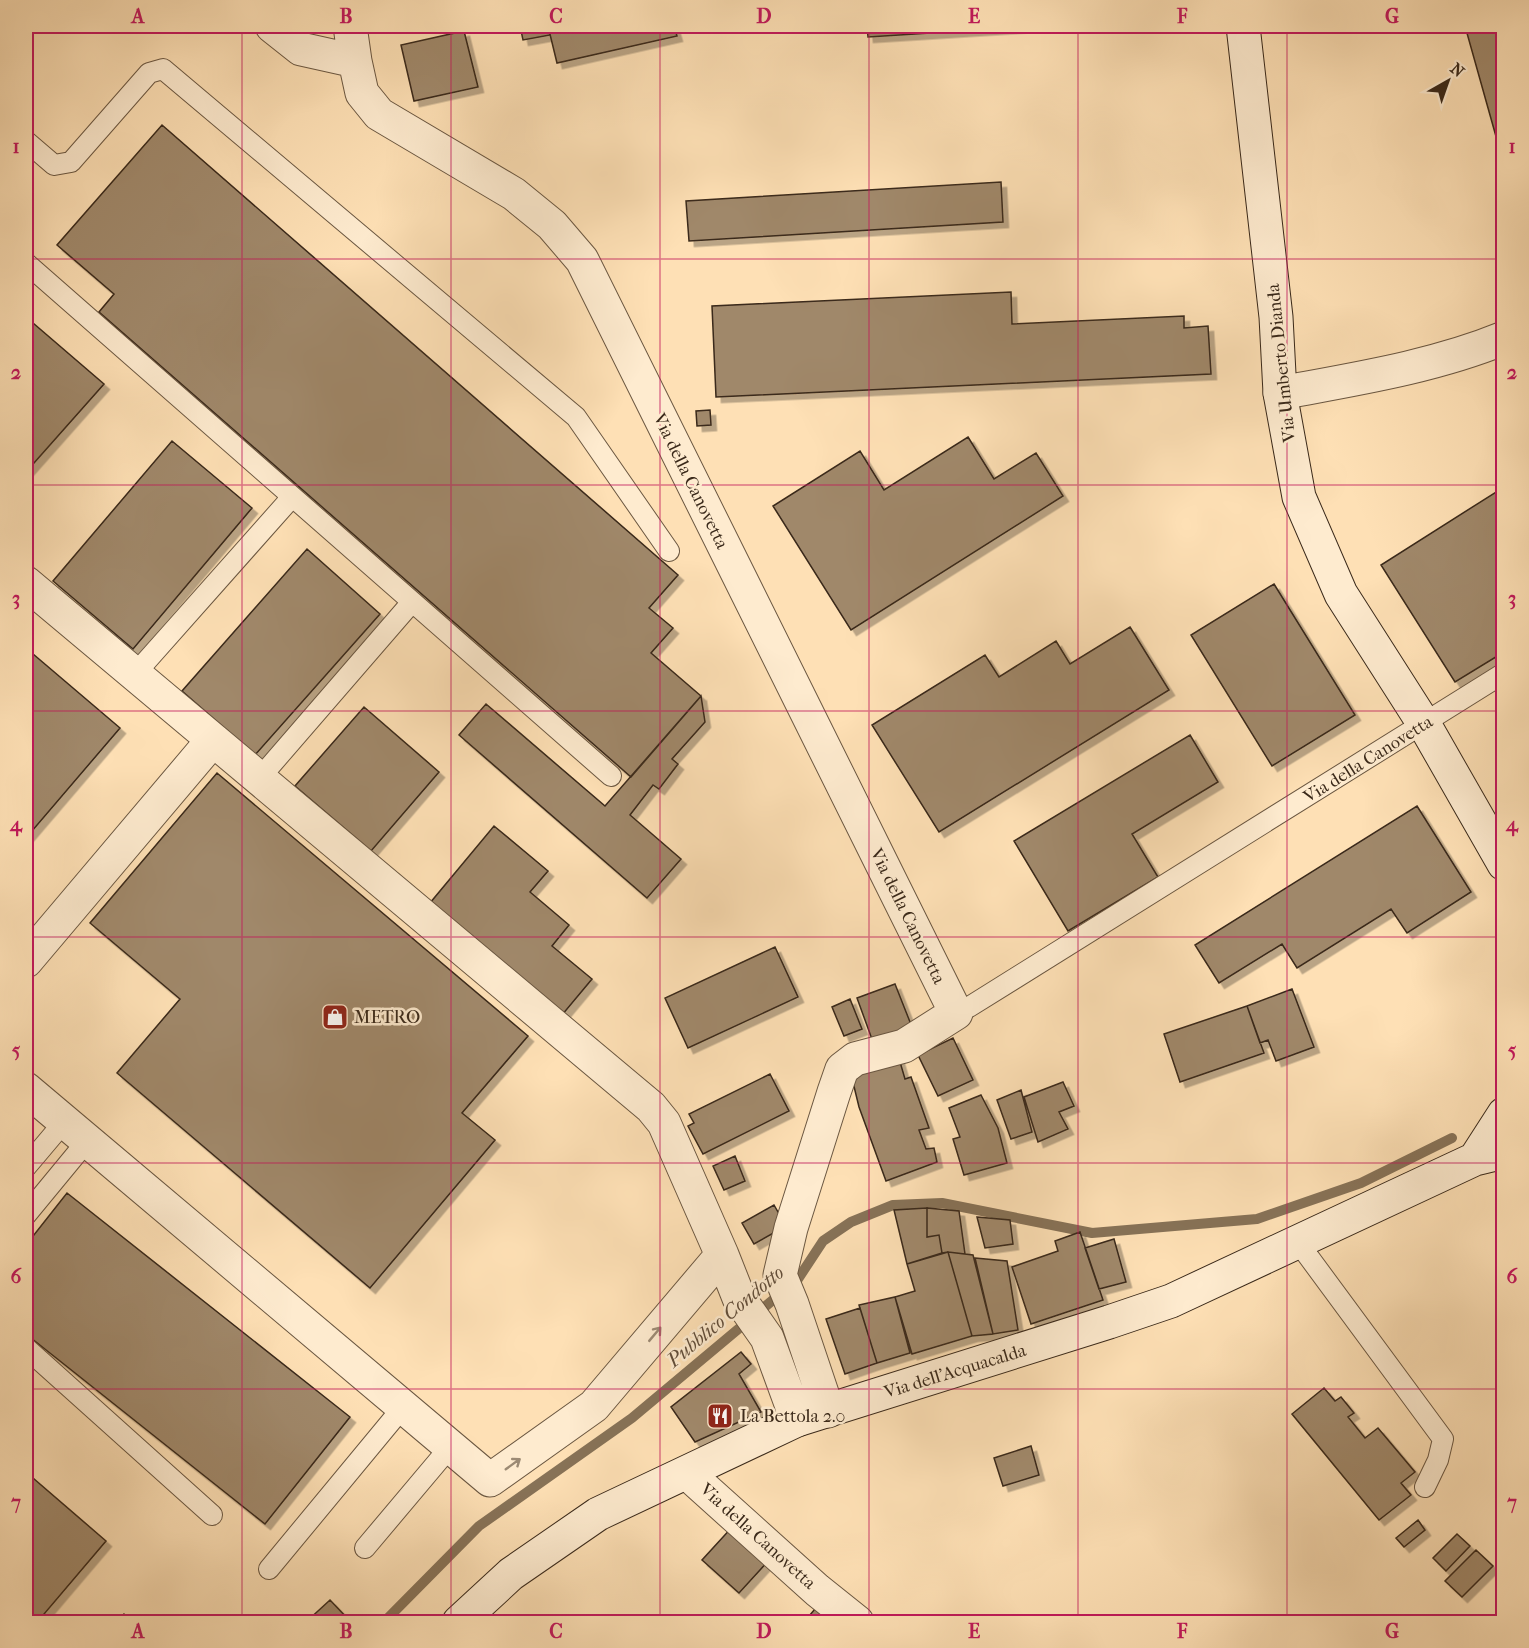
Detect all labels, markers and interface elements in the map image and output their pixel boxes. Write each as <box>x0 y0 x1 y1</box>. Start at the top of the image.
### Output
text: A <box>130 5 146 28</box>
text: B <box>339 5 353 28</box>
text: C <box>549 5 563 28</box>
text: D <box>756 5 772 28</box>
text: E <box>968 5 980 28</box>
text: F <box>1176 5 1188 28</box>
text: G <box>1385 5 1399 28</box>
north arrow <box>1418 51 1478 111</box>
text: N <box>1447 59 1469 82</box>
text: 1 <box>12 135 20 158</box>
text: 1 <box>1508 135 1516 158</box>
street label: Via Umberto Dianda <box>1263 282 1300 444</box>
text: 2 <box>11 361 21 384</box>
text: 2 <box>1507 361 1517 384</box>
street label: Via della Canovetta <box>648 409 733 553</box>
text: 3 <box>12 587 20 610</box>
text: 3 <box>1508 587 1516 610</box>
street label: Via della Canovetta <box>1299 711 1437 808</box>
text: 4 <box>9 813 23 837</box>
text: 4 <box>1505 813 1519 837</box>
street label: Via della Canovetta <box>865 844 950 988</box>
shop icon: METRO <box>320 1002 350 1032</box>
place label: METRO <box>354 1007 420 1028</box>
text: 5 <box>12 1039 21 1062</box>
text: 5 <box>1508 1039 1517 1062</box>
water label: Pubblico Condotto <box>661 1261 789 1373</box>
text: 6 <box>11 1265 23 1288</box>
text: 6 <box>1507 1265 1519 1288</box>
one-way arrow <box>649 1326 662 1342</box>
street label: Via dell'Acquacalda <box>881 1340 1029 1403</box>
restaurant icon: La Bettola 2.0 <box>705 1401 735 1431</box>
place label: La Bettola 2.0 <box>740 1406 845 1427</box>
one-way arrow <box>504 1458 520 1471</box>
street label: Via della Canovetta <box>695 1478 820 1594</box>
text: 7 <box>10 1491 21 1514</box>
text: 7 <box>1506 1491 1517 1514</box>
text: A <box>130 1620 146 1643</box>
text: B <box>339 1620 353 1643</box>
text: C <box>549 1620 563 1643</box>
text: D <box>756 1620 772 1643</box>
text: E <box>968 1620 980 1643</box>
text: F <box>1176 1620 1188 1643</box>
text: G <box>1385 1620 1399 1643</box>

